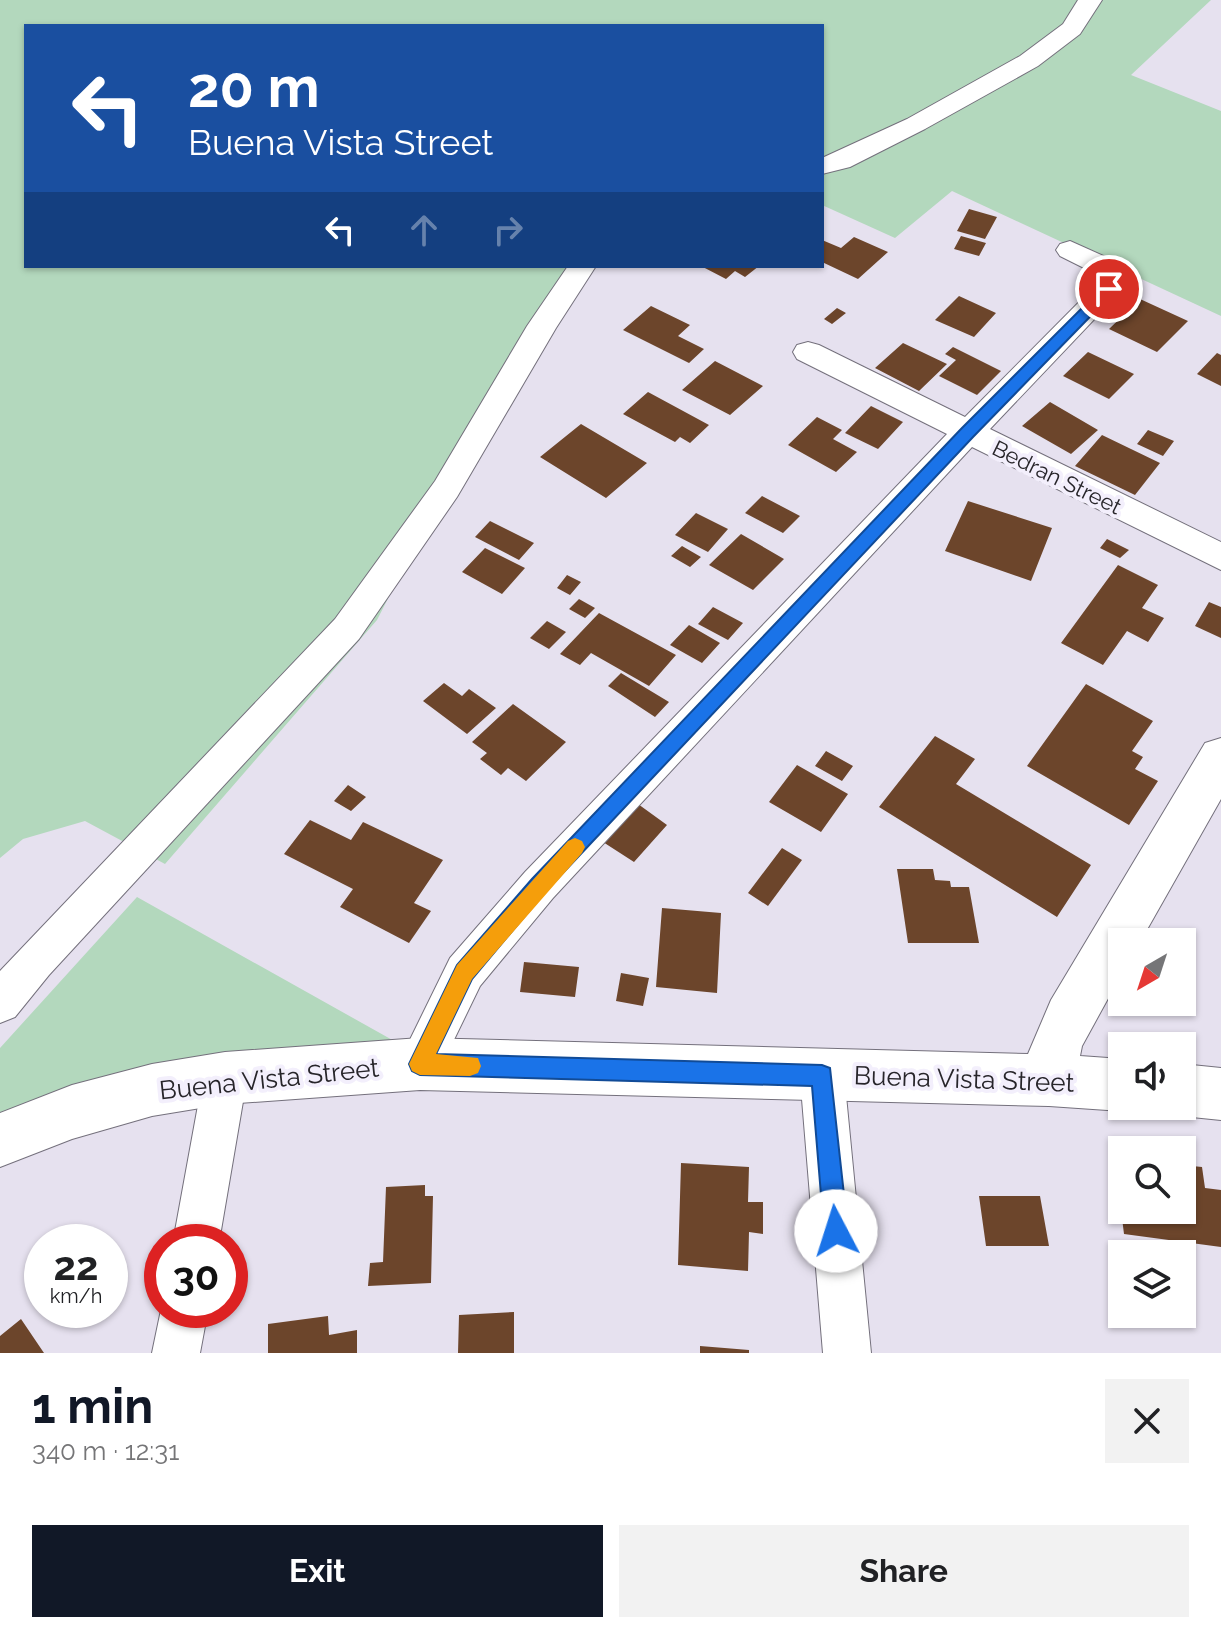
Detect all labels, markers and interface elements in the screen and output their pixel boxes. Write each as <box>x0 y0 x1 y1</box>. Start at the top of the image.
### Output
text: 20 m <box>188 54 320 120</box>
icon: left <box>56 56 160 160</box>
text: Buena Vista Street <box>188 121 493 163</box>
icon: left <box>318 208 362 252</box>
icon: ahead <box>402 208 446 252</box>
icon: right <box>486 208 530 252</box>
pin <box>1075 255 1143 323</box>
icon: arrive <box>1087 267 1131 311</box>
street label: Bedran Street <box>988 435 1126 520</box>
north arrow <box>1108 928 1196 1016</box>
map controls <box>1108 928 1196 1328</box>
button: sound <box>1108 1032 1196 1120</box>
street label: Buena Vista Street <box>158 1053 381 1105</box>
street label: Buena Vista Street <box>853 1060 1075 1098</box>
button: search <box>1108 1136 1196 1224</box>
position arrow <box>794 1189 878 1273</box>
speed limit sign: 30 <box>144 1224 248 1328</box>
button: layers <box>1108 1240 1196 1328</box>
text: 22 <box>53 1242 99 1289</box>
text: km/h <box>50 1284 102 1308</box>
text: 1 min <box>32 1378 153 1434</box>
button: close <box>1105 1379 1189 1463</box>
text: 340 m · 12:31 <box>32 1436 179 1466</box>
button: Exit <box>32 1525 603 1617</box>
button: Share <box>619 1525 1189 1617</box>

